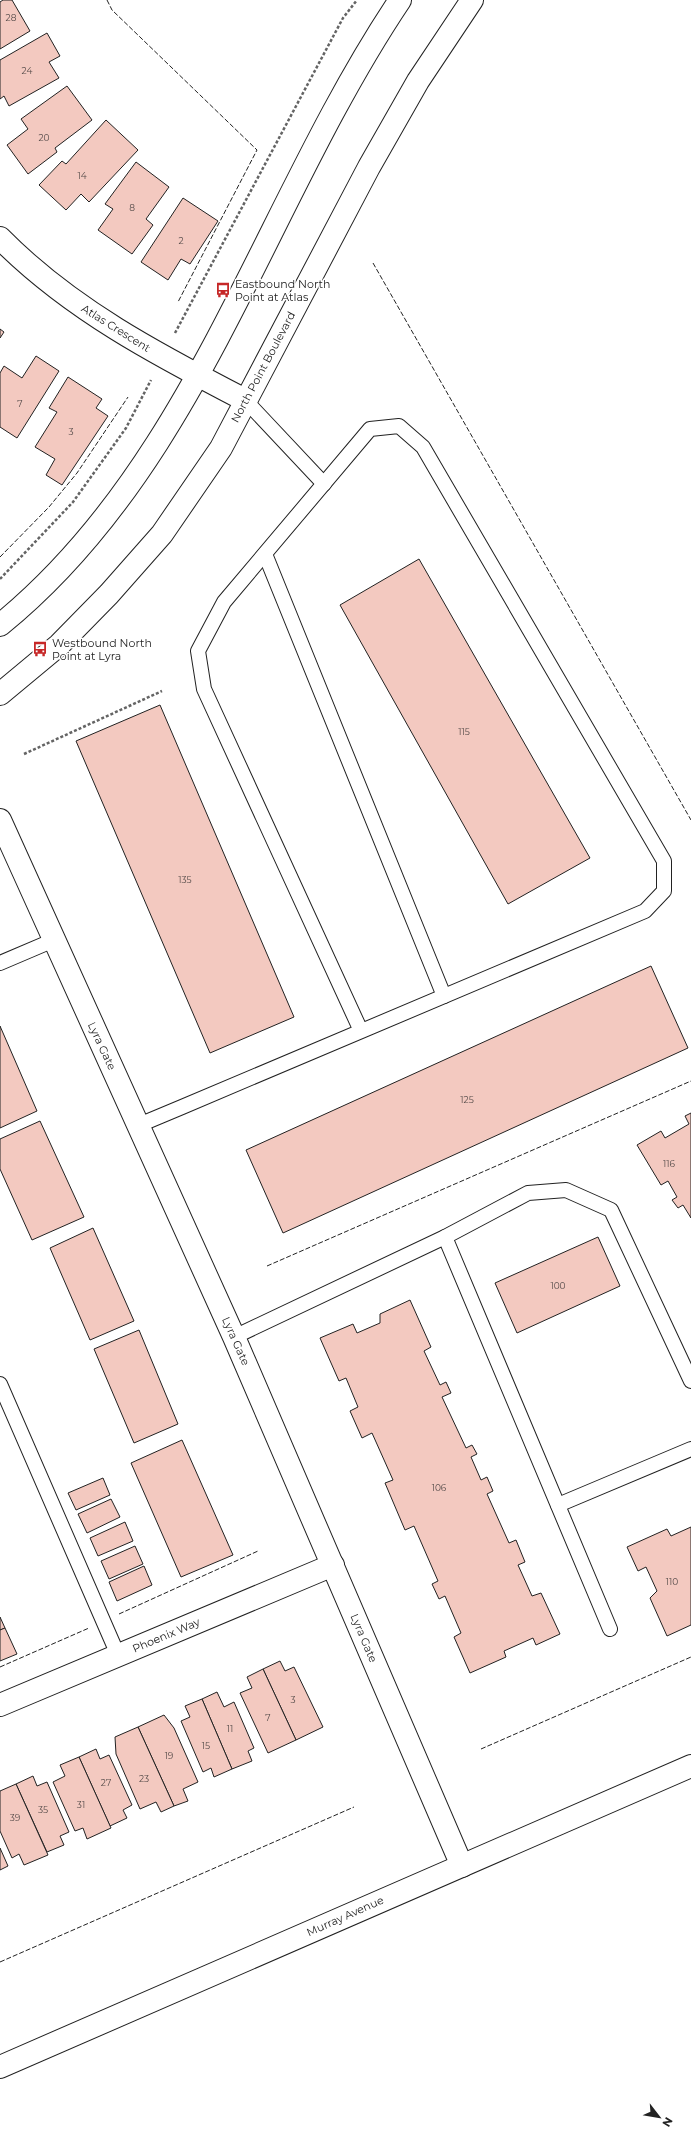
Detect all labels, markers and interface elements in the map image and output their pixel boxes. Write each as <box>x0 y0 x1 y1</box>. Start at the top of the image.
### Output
house number: 28 <box>6 12 17 23</box>
house number: 24 <box>22 65 32 76</box>
house number: 20 <box>38 132 50 143</box>
house number: 14 <box>77 170 87 181</box>
house number: 8 <box>129 202 135 213</box>
house number: 2 <box>178 235 184 246</box>
place label: Eastbound North Point at Atlas <box>235 277 330 304</box>
bus stop icon: Eastbound North Point at Atlas <box>214 281 232 299</box>
street label: Atlas Crescent <box>79 301 154 355</box>
street label: North Point Boulevard <box>228 309 298 425</box>
house number: 7 <box>17 398 23 409</box>
house number: 3 <box>68 426 74 437</box>
place label: Westbound North Point at Lyra <box>52 636 152 663</box>
bus stop icon: Westbound North Point at Lyra <box>31 640 49 658</box>
house number: 115 <box>458 726 470 737</box>
house number: 135 <box>178 874 192 885</box>
street label: Lyra Gate <box>85 1020 119 1073</box>
house number: 125 <box>460 1094 474 1105</box>
house number: 116 <box>663 1158 676 1169</box>
house number: 100 <box>550 1280 566 1291</box>
street label: Lyra Gate <box>219 1315 253 1368</box>
house number: 106 <box>432 1482 447 1493</box>
house number: 110 <box>666 1576 678 1587</box>
street label: Lyra Gate <box>347 1611 381 1665</box>
street label: Phoenix Way <box>130 1615 202 1655</box>
house number: 3 <box>290 1694 296 1705</box>
house number: 7 <box>265 1712 271 1723</box>
house number: 11 <box>227 1723 233 1734</box>
house number: 15 <box>202 1740 210 1751</box>
house number: 19 <box>165 1750 174 1761</box>
house number: 23 <box>139 1773 149 1784</box>
house number: 27 <box>101 1777 111 1788</box>
house number: 31 <box>77 1799 85 1810</box>
house number: 35 <box>38 1804 48 1815</box>
house number: 39 <box>10 1812 21 1823</box>
street label: Murray Avenue <box>304 1893 386 1939</box>
north arrow <box>639 2097 679 2137</box>
text: N <box>659 2115 676 2130</box>

